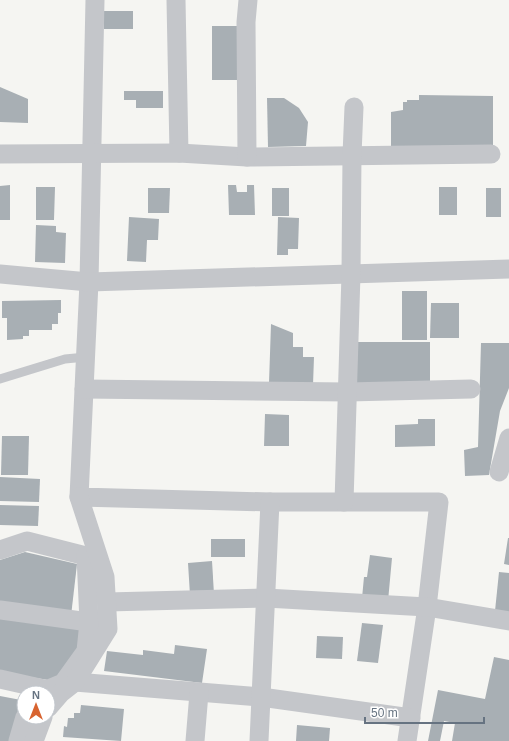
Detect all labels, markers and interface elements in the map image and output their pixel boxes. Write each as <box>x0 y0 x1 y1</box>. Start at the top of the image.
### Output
north arrow <box>16 685 56 725</box>
text: N <box>32 689 40 701</box>
scale bar <box>365 699 484 725</box>
text: 50 m <box>371 706 398 720</box>

